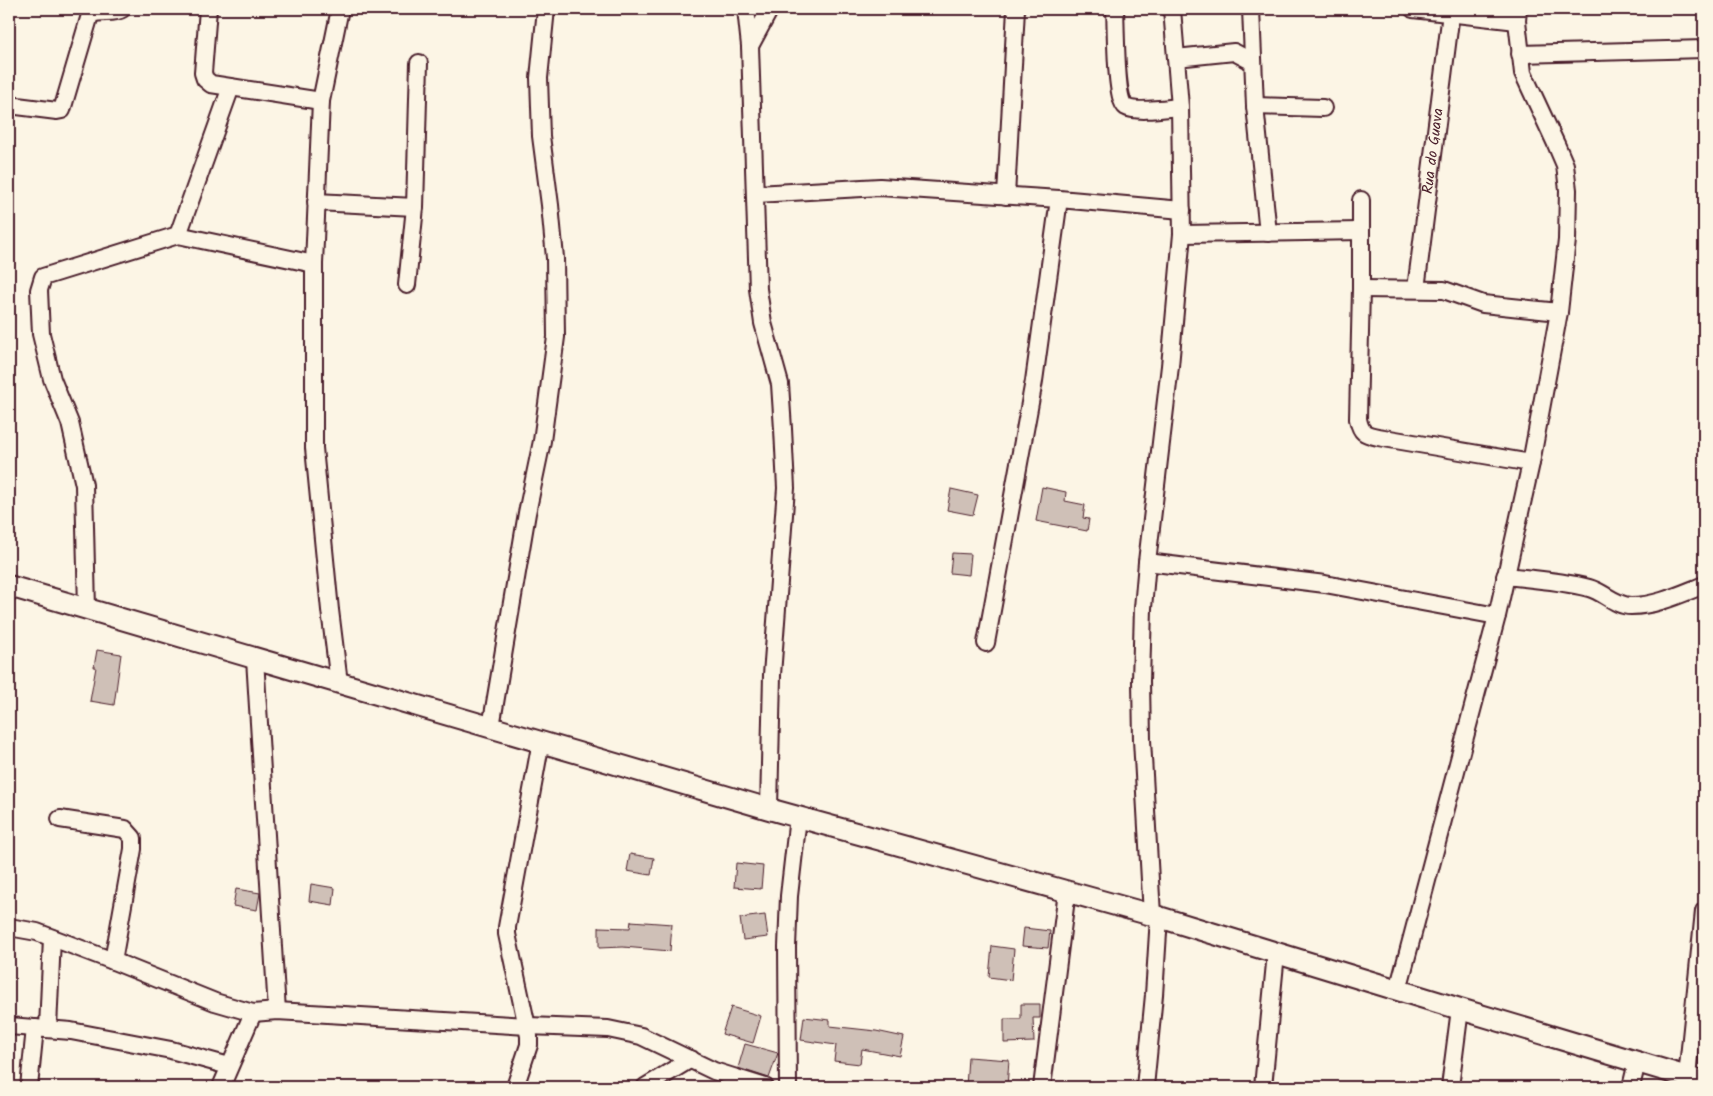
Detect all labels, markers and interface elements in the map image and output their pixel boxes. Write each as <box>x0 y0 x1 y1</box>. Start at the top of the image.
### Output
street label: Rua do Guava <box>1416 107 1451 195</box>

